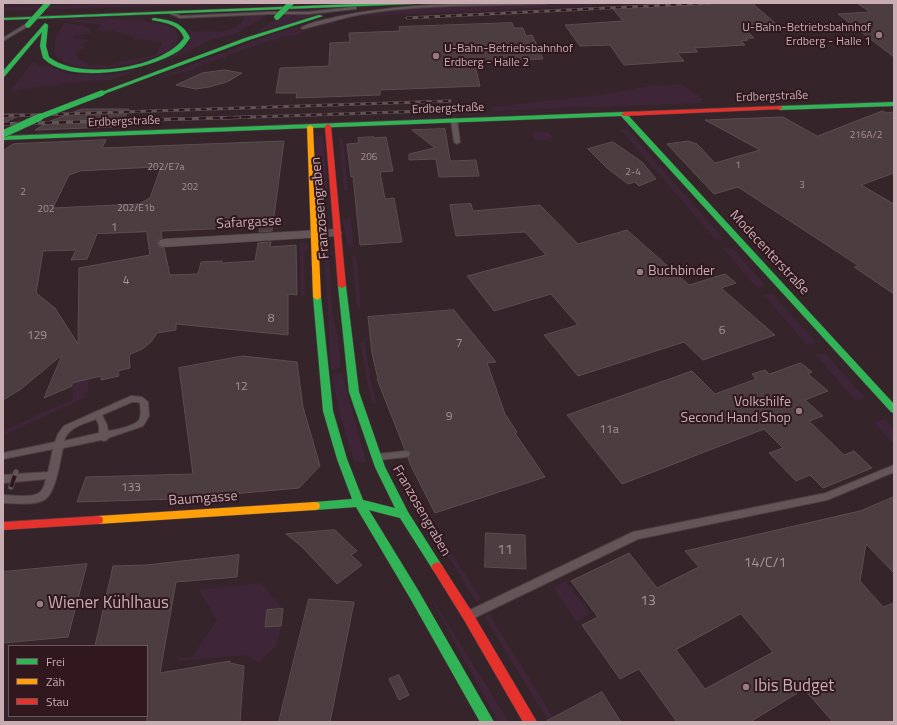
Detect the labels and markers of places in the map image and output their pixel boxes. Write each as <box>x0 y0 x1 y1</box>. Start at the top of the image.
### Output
place label: U-Bahn-Betriebsbahnhof Erdberg - Halle 1 <box>742 21 871 49</box>
marker: U-Bahn-Betriebsbahnhof Erdberg - Halle 1 <box>874 30 884 40</box>
place label: U-Bahn-Betriebsbahnhof Erdberg - Halle 2 <box>444 42 573 70</box>
marker: U-Bahn-Betriebsbahnhof Erdberg - Halle 2 <box>431 51 441 61</box>
place label: Buchbinder <box>648 264 715 280</box>
marker: Buchbinder <box>635 267 645 277</box>
place label: Volkshilfe Second Hand Shop <box>681 395 791 428</box>
marker: Volkshilfe Second Hand Shop <box>794 406 804 416</box>
place label: Wiener Kühlhaus <box>48 594 169 614</box>
marker: Wiener Kühlhaus <box>35 599 45 609</box>
place label: Ibis Budget <box>754 677 834 697</box>
marker: Ibis Budget <box>741 682 751 692</box>

